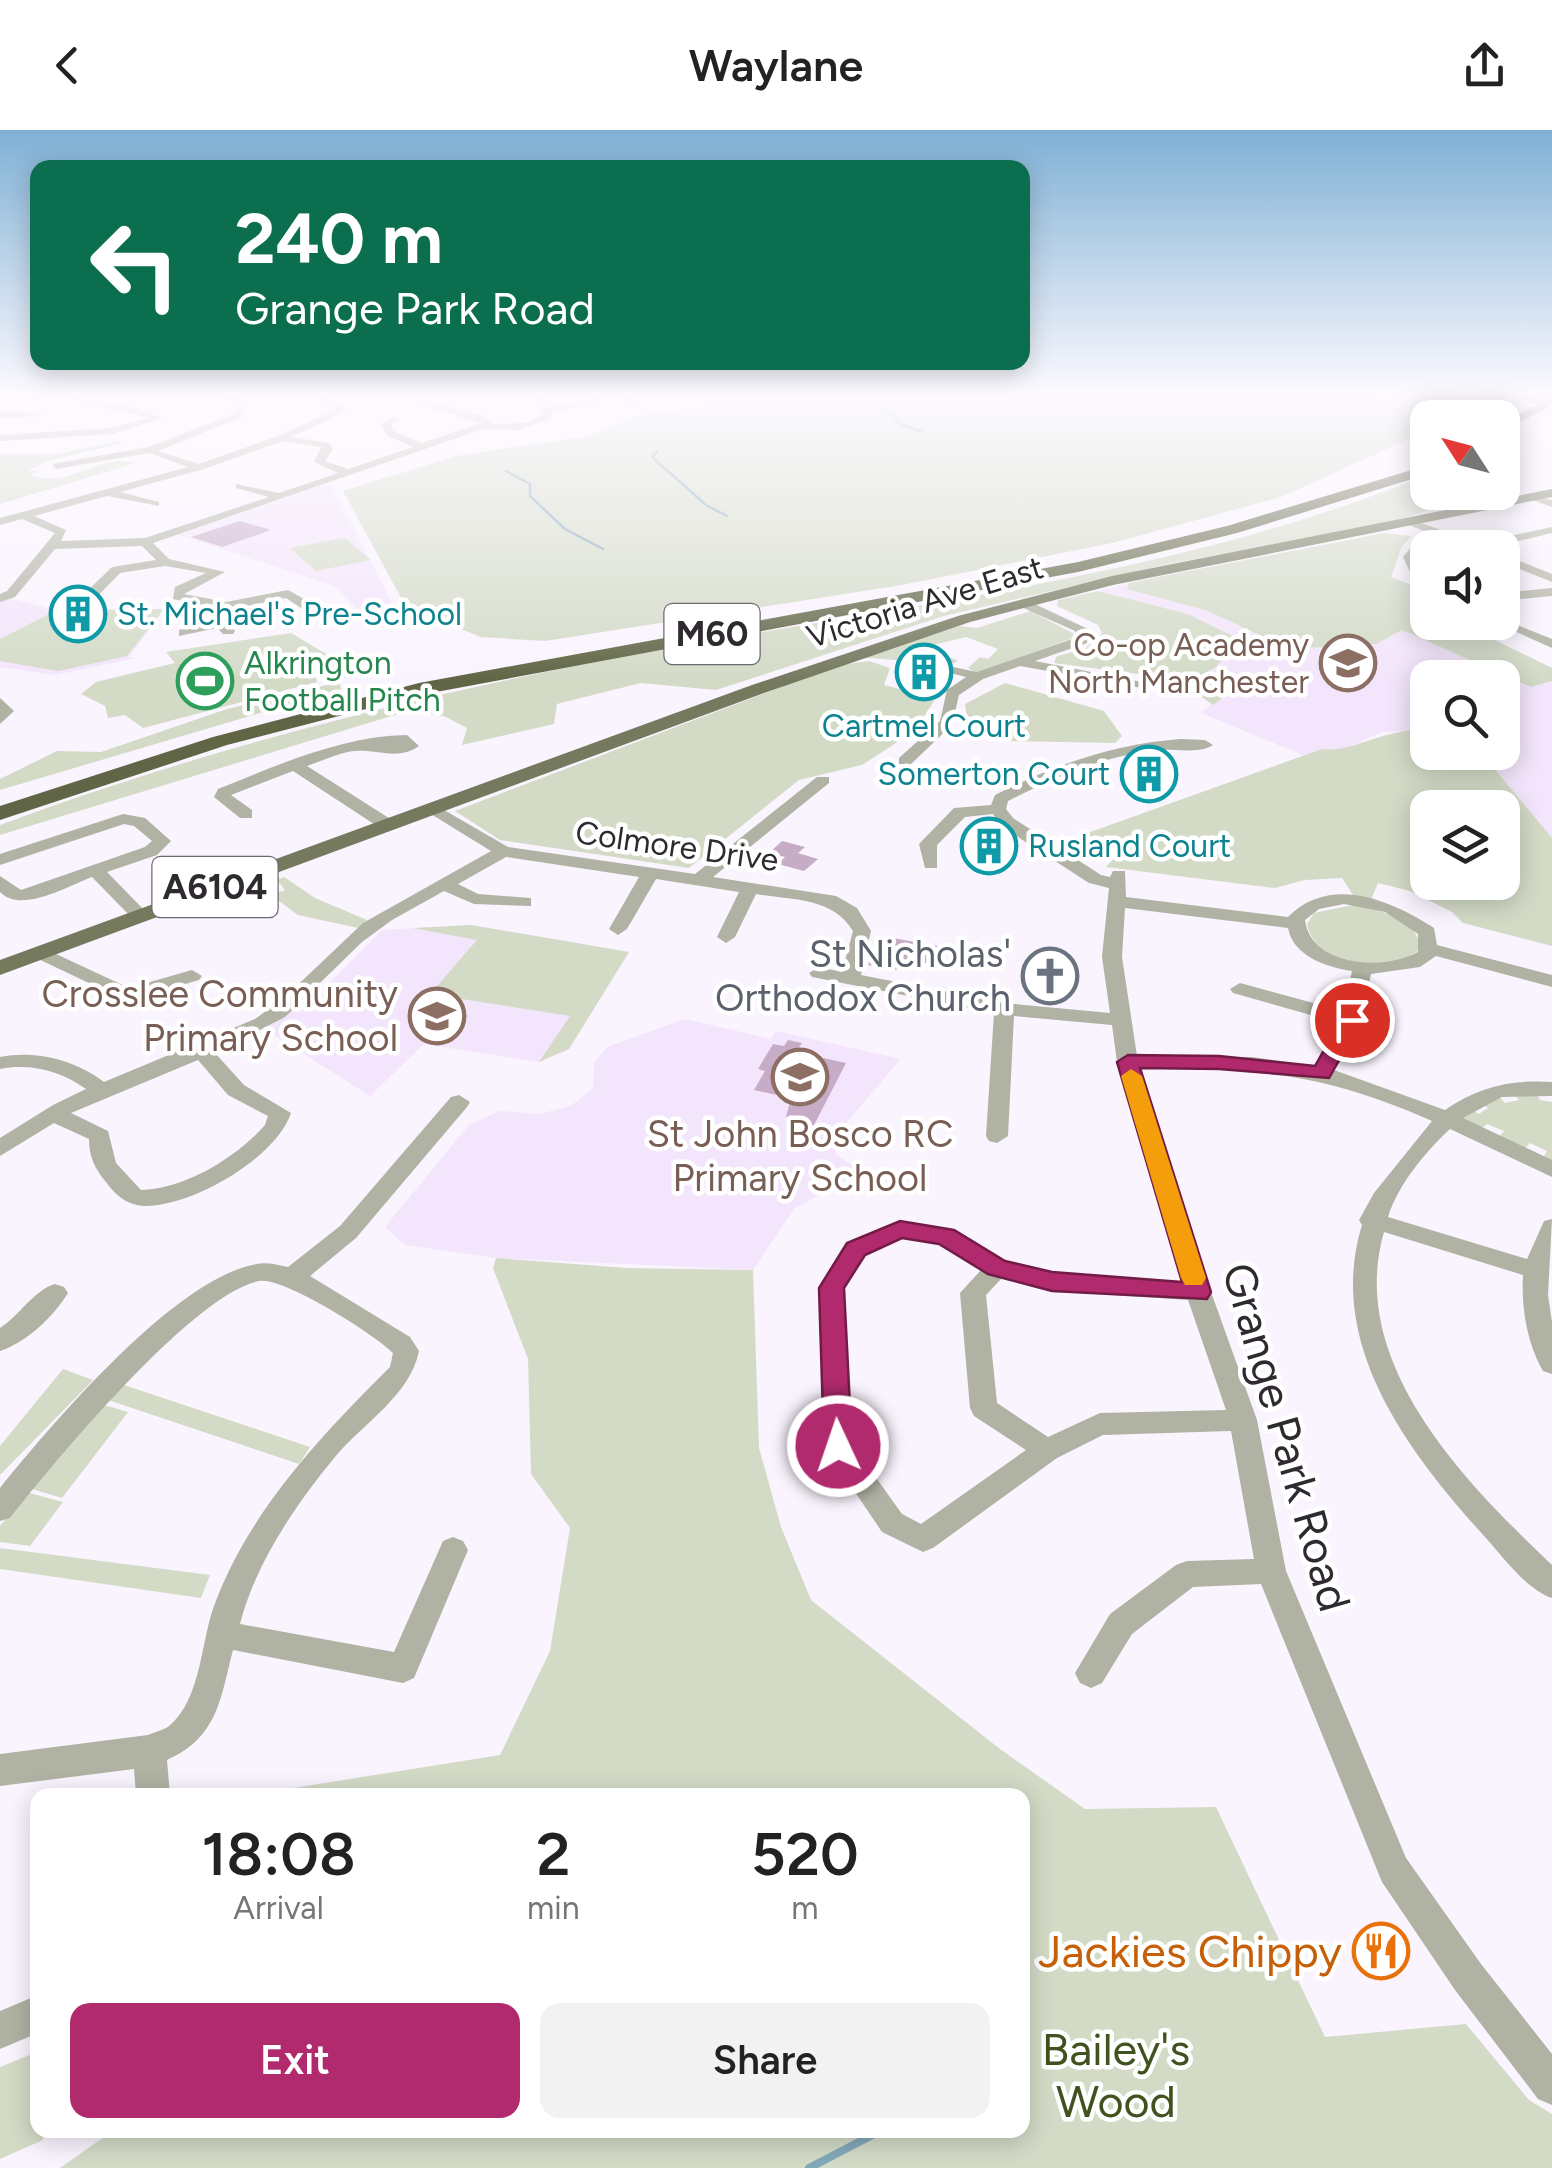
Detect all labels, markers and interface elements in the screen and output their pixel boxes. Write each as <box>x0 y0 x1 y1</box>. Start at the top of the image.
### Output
icon: back <box>40 38 95 93</box>
text: Waylane <box>689 38 863 92</box>
icon: share <box>1457 38 1512 93</box>
text: 240 m <box>235 196 443 281</box>
icon: left <box>70 200 200 330</box>
text: Grange Park Road <box>235 281 595 335</box>
north arrow <box>1410 400 1520 510</box>
map controls <box>1410 400 1520 900</box>
button: sound <box>1410 530 1520 640</box>
street label: Victoria Ave East <box>802 548 1048 656</box>
building icon: St. Michael's Pre-School <box>48 584 108 644</box>
place label: St. Michael's Pre-School <box>117 595 462 633</box>
road number: M60 <box>664 604 760 664</box>
place label: Co-op Academy North Manchester <box>1048 626 1309 701</box>
school or university icon: Co-op Academy North Manchester <box>1318 633 1378 693</box>
building icon: Cartmel Court <box>894 642 954 702</box>
place label: Alkrington Football Pitch <box>244 644 441 719</box>
sports icon: Alkrington Football Pitch <box>175 651 235 711</box>
button: search <box>1410 660 1520 770</box>
place label: Cartmel Court <box>822 707 1026 745</box>
building icon: Somerton Court <box>1119 744 1179 804</box>
place label: Somerton Court <box>878 755 1110 793</box>
button: layers <box>1410 790 1520 900</box>
street label: Colmore Drive <box>573 813 781 879</box>
building icon: Rusland Court <box>959 816 1019 876</box>
place label: Rusland Court <box>1028 827 1231 865</box>
road number: A6104 <box>152 857 278 917</box>
place label: St Nicholas' Orthodox Church <box>715 931 1011 1021</box>
church icon: St Nicholas' Orthodox Church <box>1020 946 1080 1006</box>
place label: Crosslee Community Primary School <box>41 971 398 1061</box>
pin <box>1310 978 1395 1063</box>
school or university icon: Crosslee Community Primary School <box>407 986 467 1046</box>
icon: arrive <box>1325 993 1380 1048</box>
school or university icon: St John Bosco RC Primary School <box>770 1047 830 1107</box>
place label: St John Bosco RC Primary School <box>647 1111 953 1201</box>
street label: Grange Park Road <box>1211 1257 1363 1617</box>
position arrow <box>786 1394 890 1498</box>
text: 18:08 <box>201 1818 356 1890</box>
text: 2 <box>536 1818 570 1890</box>
text: 520 <box>751 1818 859 1890</box>
text: Arrival <box>233 1889 324 1927</box>
text: min <box>527 1889 580 1927</box>
text: m <box>791 1889 818 1927</box>
restaurant icon: Jackies Chippy <box>1351 1921 1411 1981</box>
place label: Jackies Chippy <box>1038 1924 1342 1978</box>
button: Exit <box>70 2003 520 2118</box>
button: Share <box>540 2003 990 2118</box>
park label: Bailey's Wood <box>1042 2022 1190 2128</box>

